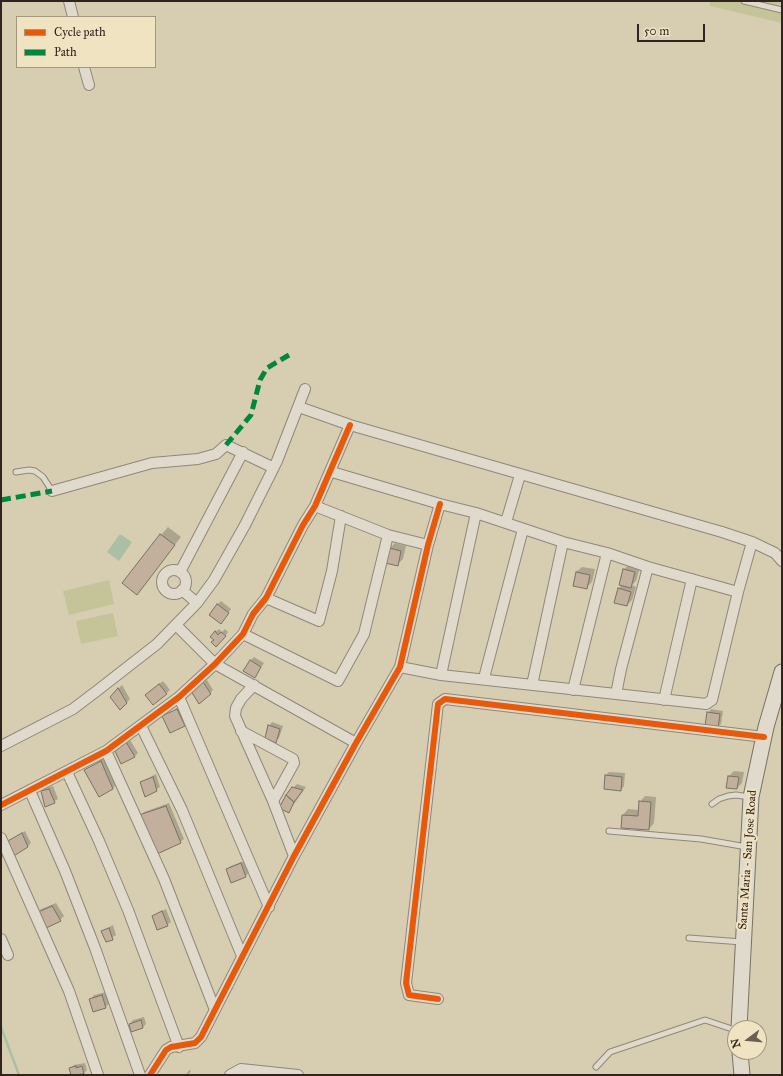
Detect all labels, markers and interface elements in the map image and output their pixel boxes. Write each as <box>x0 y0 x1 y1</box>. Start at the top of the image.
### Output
legend <box>16 16 156 68</box>
scale bar <box>639 16 707 42</box>
text: 50 m <box>644 24 669 38</box>
text: Cycle path <box>54 25 106 39</box>
text: Path <box>54 45 77 59</box>
street label: Santa Maria - San Jose Road <box>736 790 760 930</box>
north arrow <box>727 1020 767 1060</box>
text: N <box>728 1037 743 1049</box>

